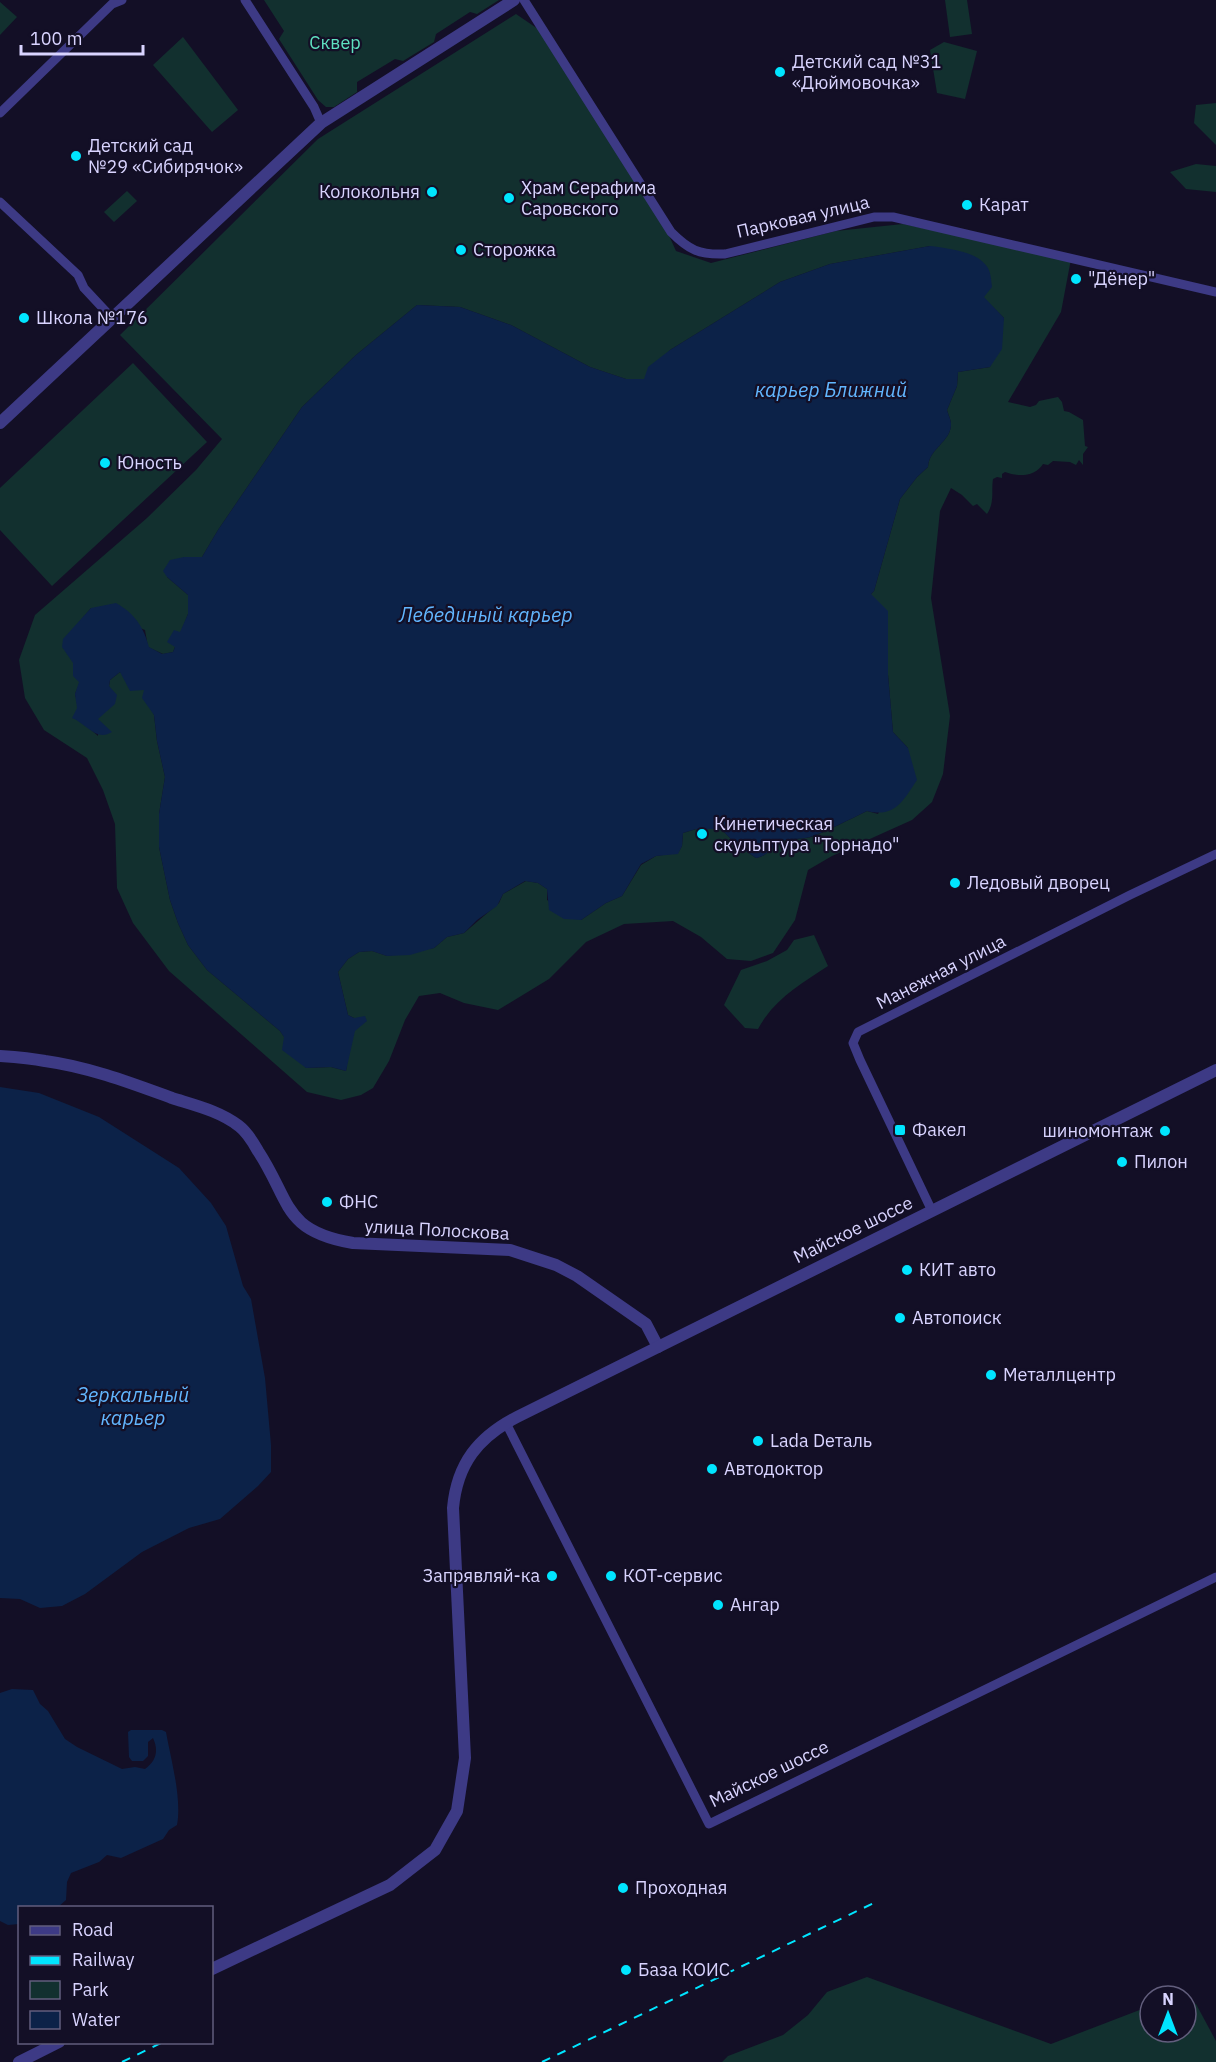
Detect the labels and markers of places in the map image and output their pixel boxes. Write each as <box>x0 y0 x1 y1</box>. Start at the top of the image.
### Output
place label: Детский сад №31 «Дюймовочка» <box>792 50 941 94</box>
marker: Детский сад №31 «Дюймовочка» <box>773 65 787 79</box>
place label: Детский сад №29 «Сибирячок» <box>88 134 243 178</box>
marker: Детский сад №29 «Сибирячок» <box>69 149 83 163</box>
place label: Храм Серафима Саровского <box>521 176 657 220</box>
place label: Колокольня <box>319 180 420 203</box>
marker: Колокольня <box>425 185 439 199</box>
marker: Храм Серафима Саровского <box>502 191 516 205</box>
place label: Карат <box>979 193 1029 216</box>
marker: Карат <box>960 198 974 212</box>
place label: Сторожка <box>473 238 556 261</box>
marker: Сторожка <box>454 243 468 257</box>
place label: "Дёнер" <box>1088 267 1155 290</box>
marker: "Дёнер" <box>1069 272 1083 286</box>
place label: Школа №176 <box>36 306 148 329</box>
marker: Школа №176 <box>17 311 31 325</box>
place label: Юность <box>117 451 182 474</box>
marker: Юность <box>98 456 112 470</box>
place label: Кинетическая скульптура "Торнадо" <box>714 812 900 856</box>
marker: Кинетическая скульптура "Торнадо" <box>695 827 709 841</box>
place label: Ледовый дворец <box>967 871 1110 894</box>
marker: Ледовый дворец <box>948 876 962 890</box>
place label: Факел <box>912 1118 966 1141</box>
place label: шиномонтаж <box>1042 1119 1153 1142</box>
marker: Факел <box>893 1123 907 1137</box>
marker: шиномонтаж <box>1158 1124 1172 1138</box>
place label: Пилон <box>1134 1150 1188 1173</box>
marker: Пилон <box>1115 1155 1129 1169</box>
place label: ФНС <box>339 1190 378 1213</box>
marker: ФНС <box>320 1195 334 1209</box>
place label: КИТ авто <box>919 1258 996 1281</box>
marker: КИТ авто <box>900 1263 914 1277</box>
place label: Автопоиск <box>912 1306 1002 1329</box>
marker: Автопоиск <box>893 1311 907 1325</box>
place label: Металлцентр <box>1003 1363 1116 1386</box>
marker: Металлцентр <box>984 1368 998 1382</box>
place label: Lada Dеталь <box>770 1429 872 1452</box>
marker: Lada Dеталь <box>751 1434 765 1448</box>
place label: Автодоктор <box>724 1457 823 1480</box>
marker: Автодоктор <box>705 1462 719 1476</box>
place label: Запрявляй-ка <box>422 1564 540 1587</box>
place label: КОТ-сервис <box>623 1564 723 1587</box>
marker: Запрявляй-ка <box>545 1569 559 1583</box>
marker: КОТ-сервис <box>604 1569 618 1583</box>
place label: Ангар <box>730 1593 780 1616</box>
marker: Ангар <box>711 1598 725 1612</box>
place label: Проходная <box>635 1876 727 1899</box>
marker: Проходная <box>616 1881 630 1895</box>
place label: База КОИС <box>638 1958 730 1981</box>
marker: База КОИС <box>619 1963 633 1977</box>

